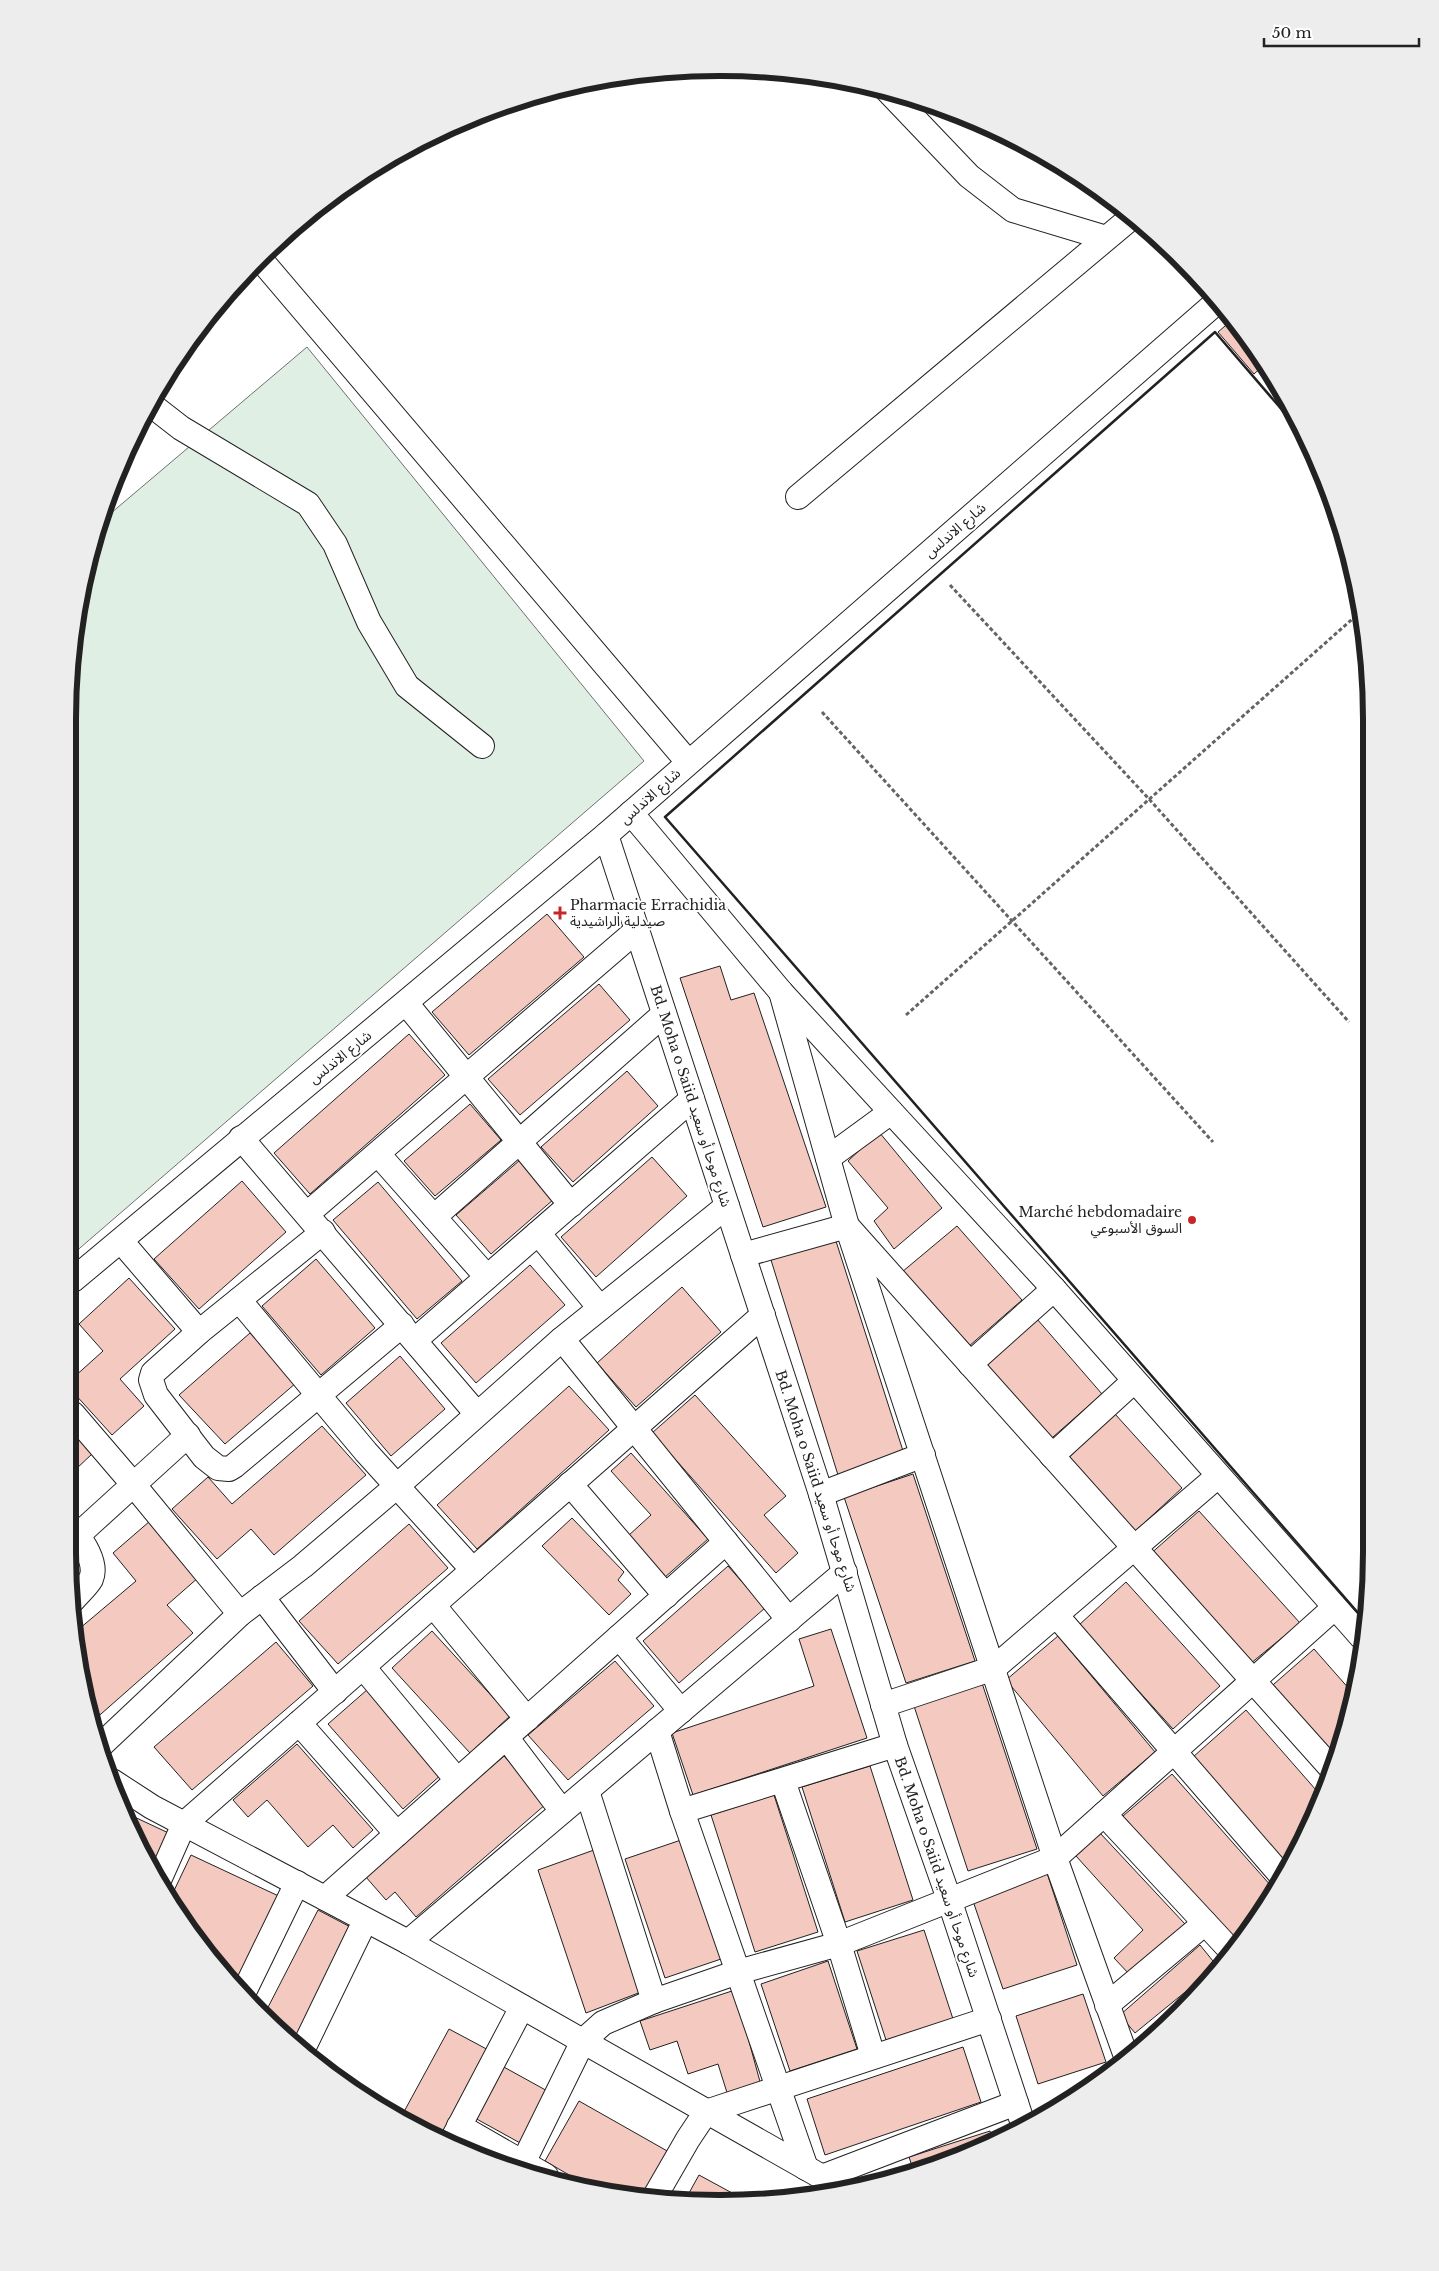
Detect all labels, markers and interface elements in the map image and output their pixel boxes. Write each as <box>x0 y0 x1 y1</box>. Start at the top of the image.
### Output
scale bar <box>1264 15 1419 47</box>
text: 50 m <box>1272 23 1312 42</box>
street label: شارع الاندلس <box>921 498 991 563</box>
street label: شارع الاندلس <box>616 764 685 829</box>
place label: Pharmacie Errachidia صيدلية الراشيدية <box>570 896 726 930</box>
marker: Pharmacie Errachidia صيدلية الراشيدية <box>554 907 566 919</box>
street label: Bd. Moha o Saiid شارع موحا أو سعيد <box>645 983 735 1210</box>
street label: شارع الاندلس <box>305 1026 376 1089</box>
place label: Marché hebdomadaire السوق الأسبوعي <box>1019 1203 1182 1239</box>
marker: Marché hebdomadaire السوق الأسبوعي <box>1186 1214 1198 1226</box>
street label: Bd. Moha o Saiid شارع موحا أو سعيد <box>770 1368 860 1595</box>
street label: Bd. Moha o Saiid شارع موحا أو سعيد <box>889 1754 983 1980</box>

